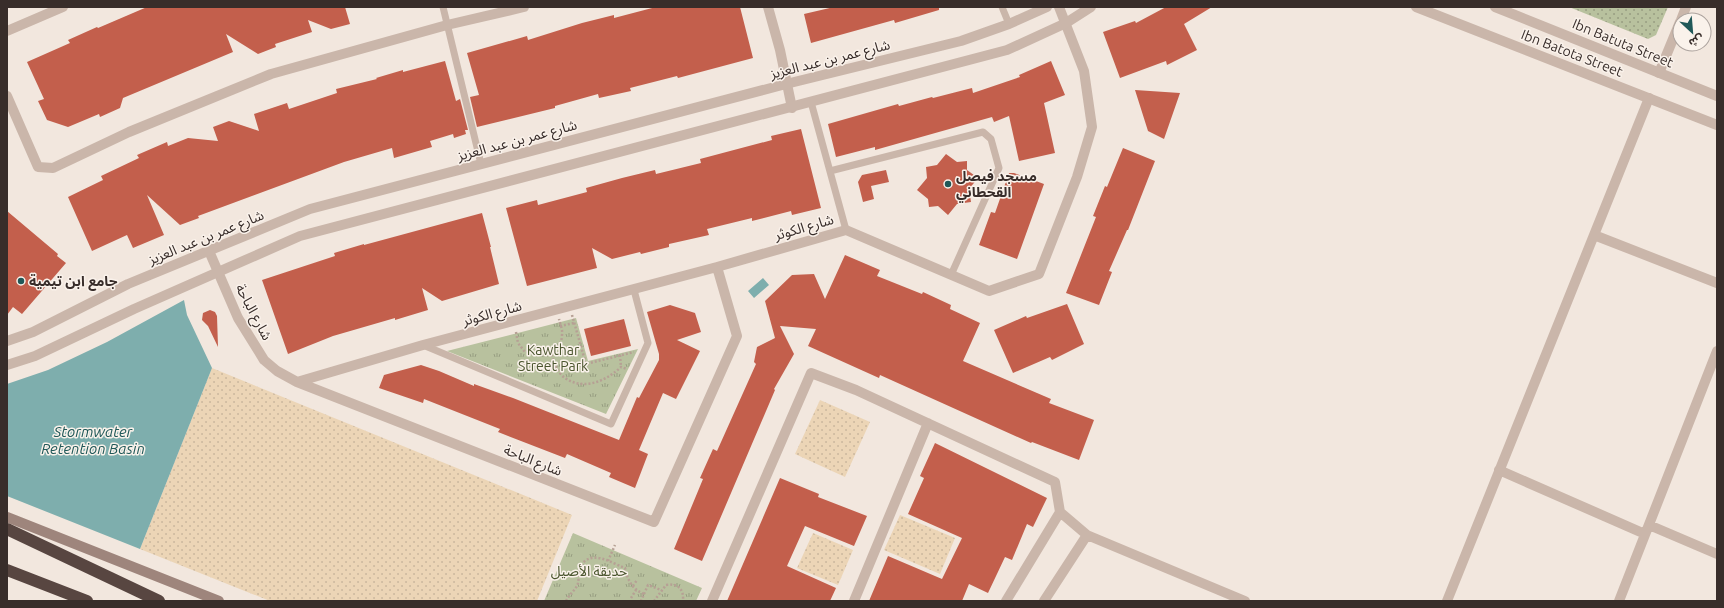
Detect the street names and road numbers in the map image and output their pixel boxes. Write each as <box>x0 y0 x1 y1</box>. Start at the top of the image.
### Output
street label: Ibn Batuta Street <box>1570 15 1676 71</box>
street label: Ibn Batota Street <box>1519 26 1626 80</box>
street label: شارع عمر بن عبد العزيز <box>767 36 892 85</box>
street label: شارع عمر بن عبد العزيز <box>454 116 579 167</box>
street label: شارع عمر بن عبد العزيز <box>145 207 267 271</box>
street label: شارع الكوثر <box>772 211 836 246</box>
street label: شارع الباحة <box>230 281 275 344</box>
street label: شارع الكوثر <box>460 297 524 332</box>
street label: شارع الباحة <box>500 441 564 482</box>

